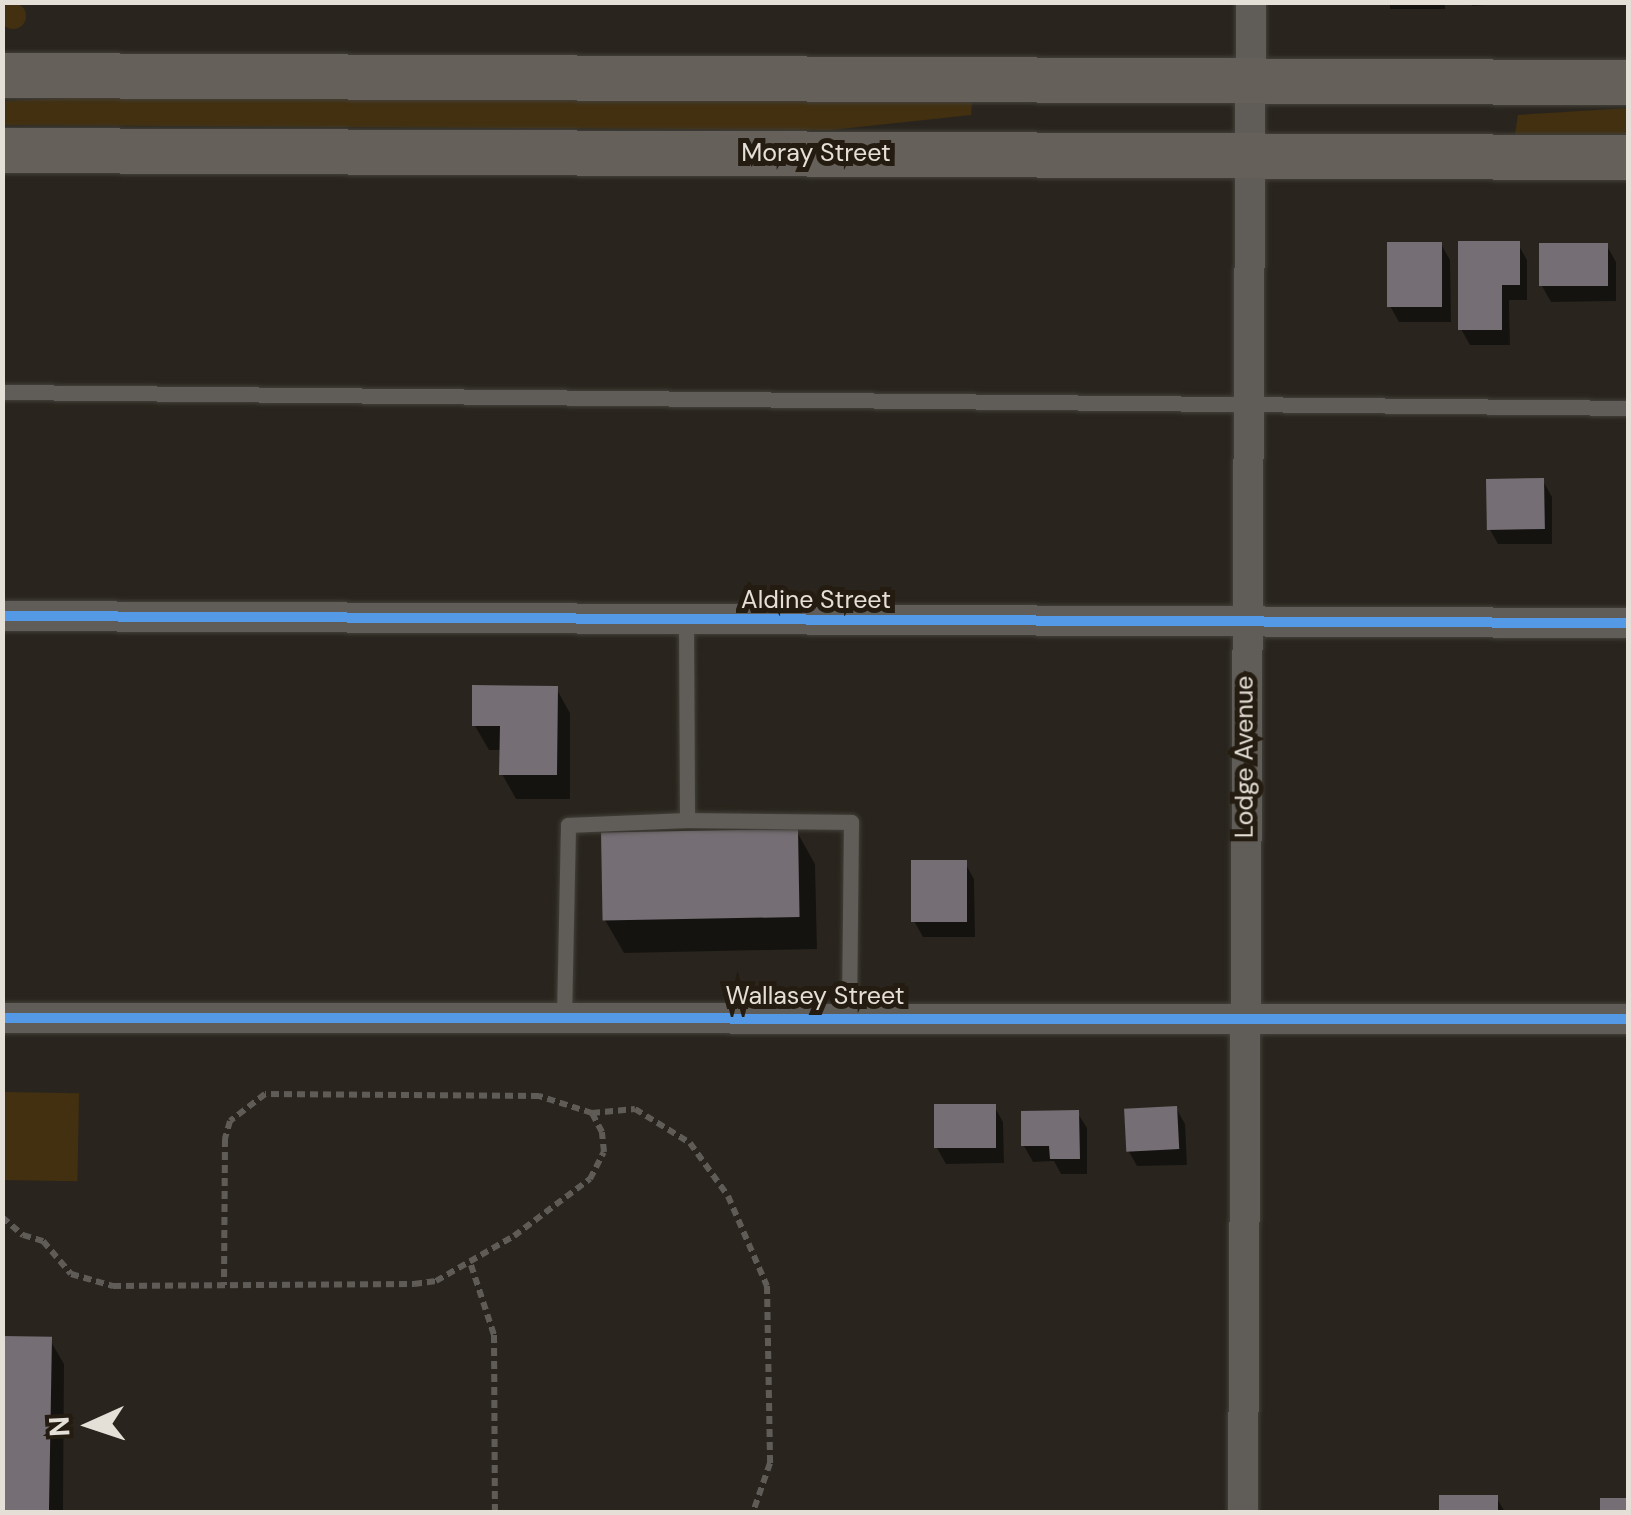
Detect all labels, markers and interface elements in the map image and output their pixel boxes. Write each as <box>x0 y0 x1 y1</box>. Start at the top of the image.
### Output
street label: Moray Street <box>741 138 891 168</box>
street label: Aldine Street <box>741 585 891 615</box>
street label: Lodge Avenue <box>1230 676 1260 838</box>
street label: Wallasey Street <box>726 981 904 1011</box>
north arrow <box>40 1375 140 1475</box>
text: N <box>41 1415 79 1438</box>

